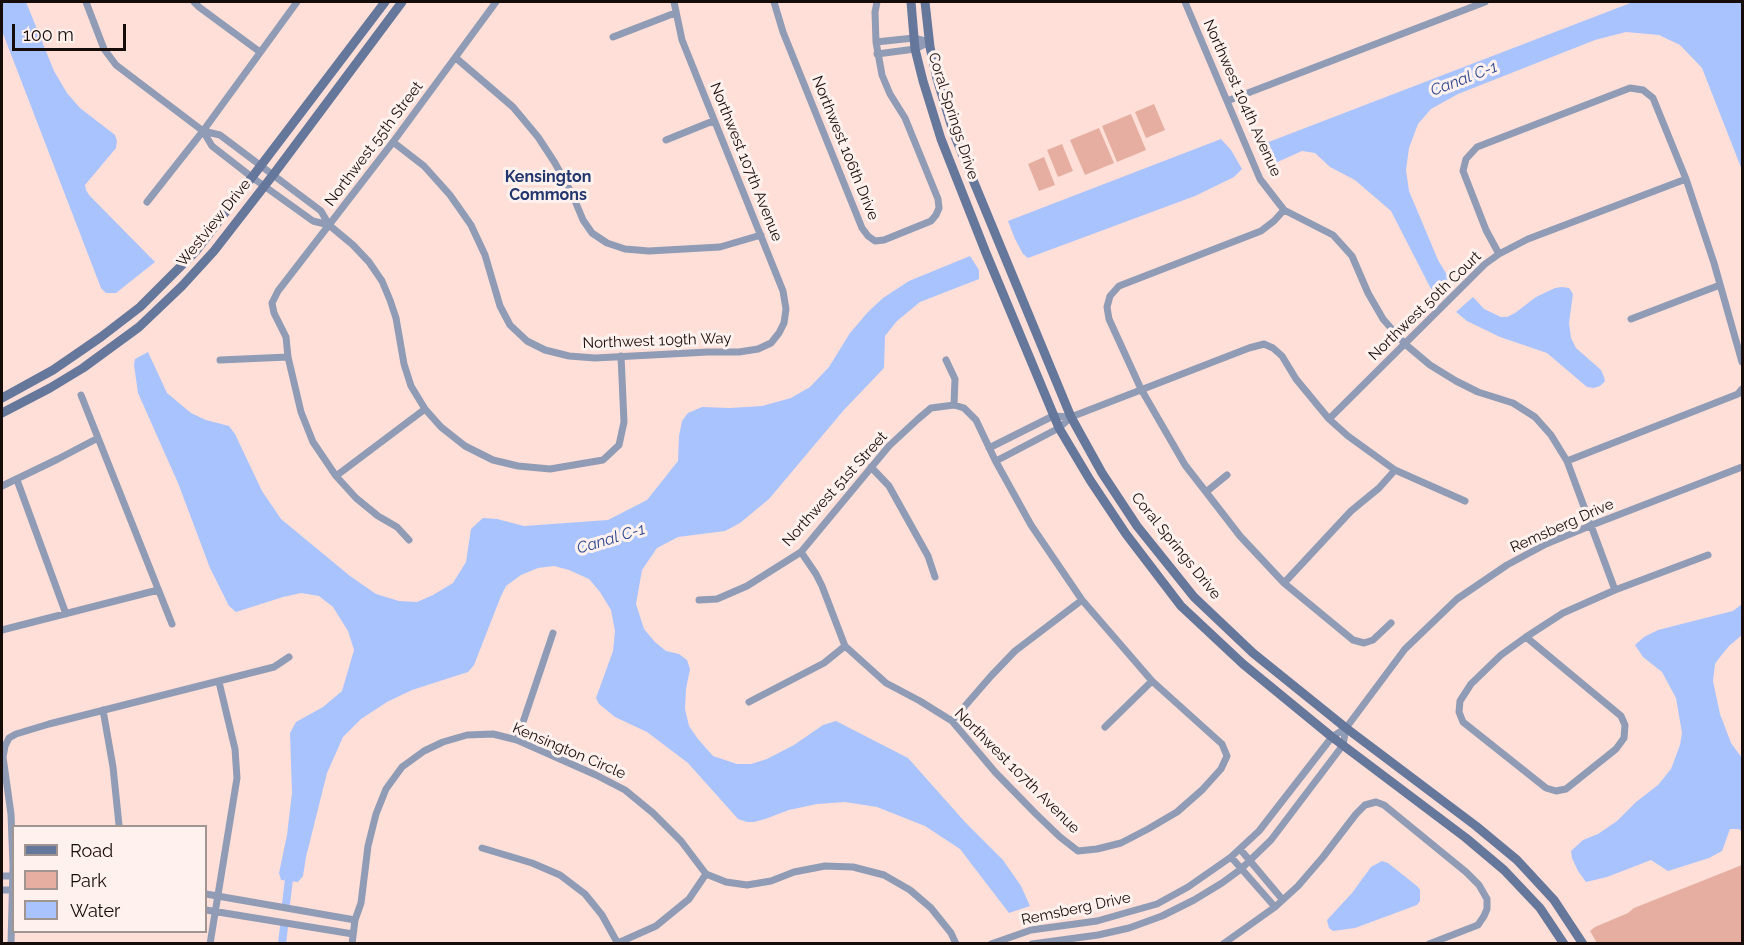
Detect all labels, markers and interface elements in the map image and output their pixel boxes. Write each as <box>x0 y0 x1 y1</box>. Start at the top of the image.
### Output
scale bar <box>15 12 129 50</box>
street label: Northwest 104th Avenue <box>1199 17 1285 179</box>
text: 100 m <box>23 24 74 45</box>
street label: Coral Springs Drive <box>924 50 982 182</box>
water label: Canal C-1 <box>1428 57 1500 101</box>
street label: Northwest 106th Drive <box>808 73 882 223</box>
street label: Northwest 55th Street <box>321 78 427 210</box>
street label: Northwest 107th Avenue <box>706 80 786 244</box>
district label: Kensington Commons <box>505 167 591 205</box>
street label: Westview Drive <box>173 176 255 270</box>
street label: Northwest 50th Court <box>1365 248 1485 364</box>
street label: Northwest 109th Way <box>582 329 732 353</box>
street label: Northwest 51st Street <box>779 428 891 550</box>
street label: Coral Springs Drive <box>1127 489 1225 603</box>
street label: Remsberg Drive <box>1507 495 1617 557</box>
water label: Canal C-1 <box>575 520 647 558</box>
street label: Northwest 107th Avenue <box>951 705 1083 837</box>
street label: Kensington Circle <box>510 719 628 783</box>
legend <box>12 825 207 933</box>
text: Road <box>70 840 113 861</box>
text: Park <box>70 870 107 891</box>
street label: Remsberg Drive <box>1020 889 1132 929</box>
text: Water <box>70 900 120 921</box>

